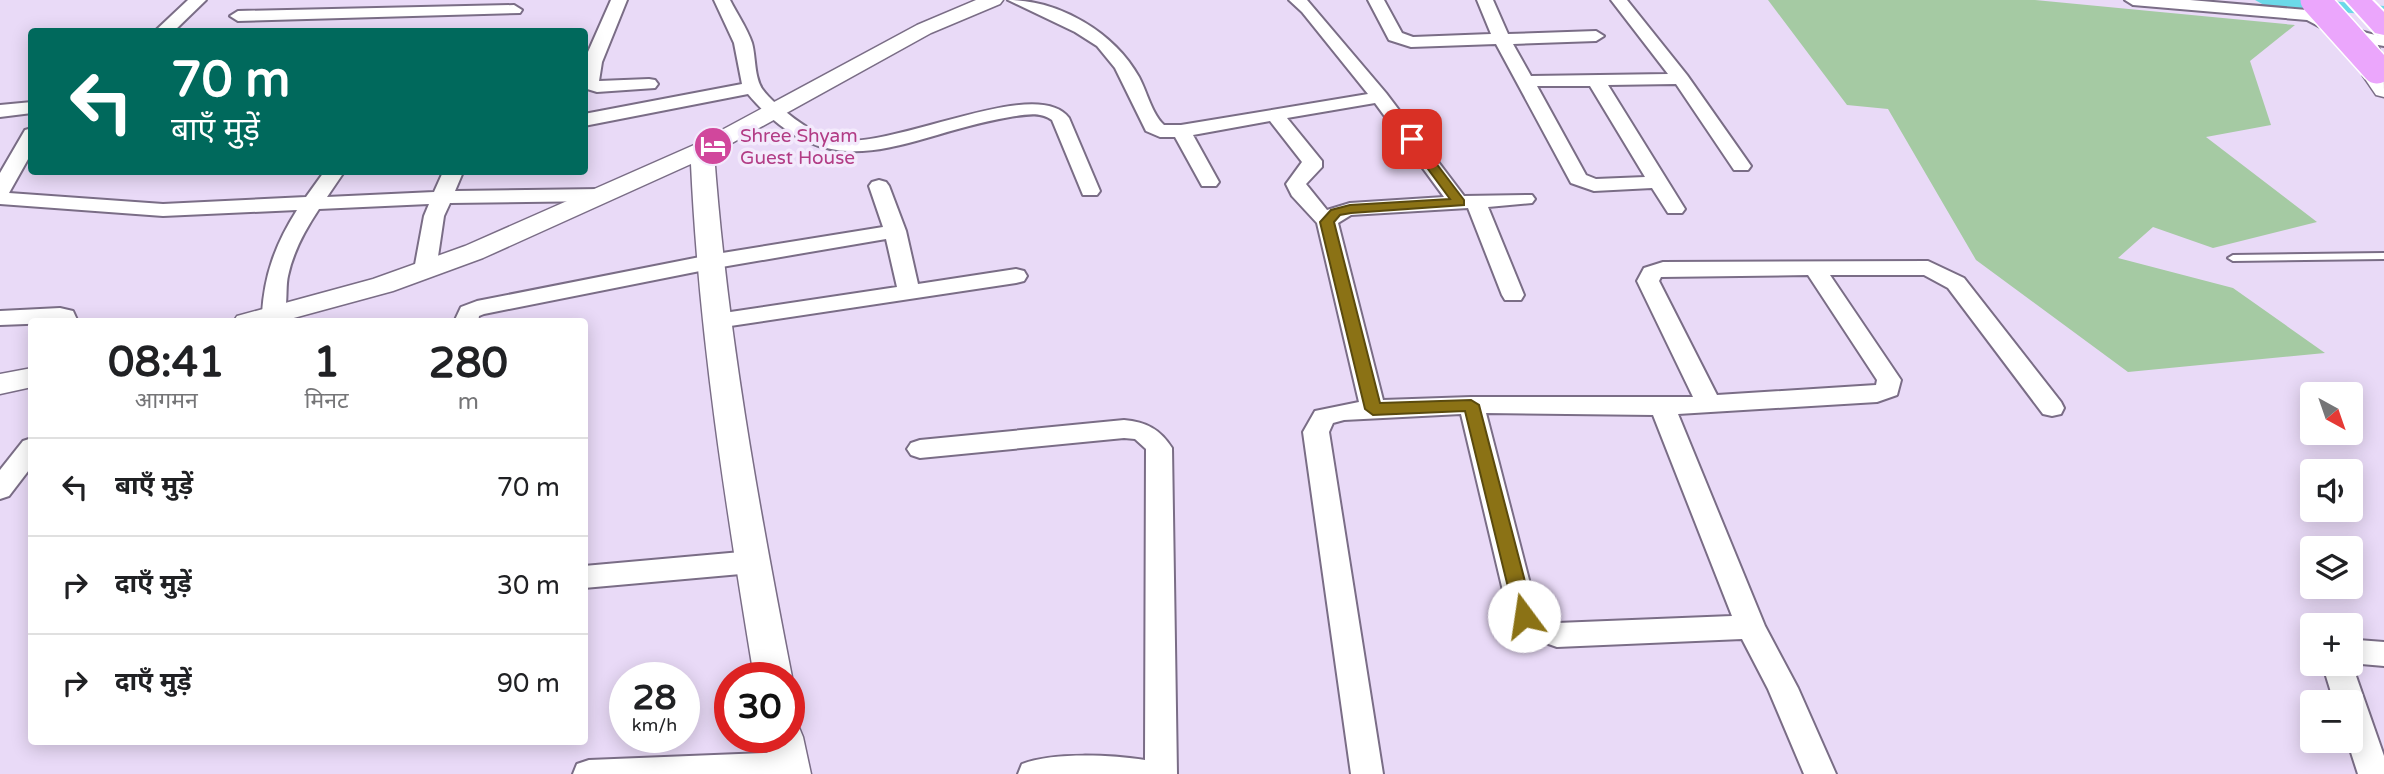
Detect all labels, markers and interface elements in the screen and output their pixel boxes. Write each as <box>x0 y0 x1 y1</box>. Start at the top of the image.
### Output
text: 70 m <box>171 51 290 110</box>
icon: left <box>56 56 147 147</box>
pin <box>1382 109 1442 169</box>
text: बाएँ मुड़ें <box>171 111 260 149</box>
icon: arrive <box>1393 120 1431 158</box>
hotel icon: Shree Shyam Guest House <box>692 125 734 167</box>
place label: Shree Shyam Guest House <box>740 125 858 169</box>
text: 08:41 <box>108 337 225 388</box>
text: 1 <box>313 337 340 388</box>
text: 280 <box>429 338 508 389</box>
north arrow <box>2300 382 2362 444</box>
map controls <box>2300 382 2363 753</box>
text: आगमन <box>135 387 198 415</box>
text: मिनट <box>305 387 349 415</box>
text: m <box>458 388 479 416</box>
button: sound <box>2300 459 2363 522</box>
icon: left <box>56 468 94 506</box>
text: बाएँ मुड़ें <box>115 470 193 501</box>
text: 70 m <box>497 472 560 503</box>
button: layers <box>2300 536 2363 599</box>
icon: right <box>56 566 94 604</box>
text: दाएँ मुड़ें <box>115 568 192 599</box>
text: 30 m <box>497 570 560 601</box>
position arrow <box>1487 579 1561 653</box>
button: + <box>2300 613 2363 676</box>
speed limit sign: 30 <box>714 662 805 753</box>
icon: right <box>56 664 94 702</box>
text: दाएँ मुड़ें <box>115 666 192 697</box>
text: 90 m <box>497 668 560 699</box>
text: 28 <box>633 677 676 719</box>
button: − <box>2300 690 2363 753</box>
text: km/h <box>632 714 677 736</box>

